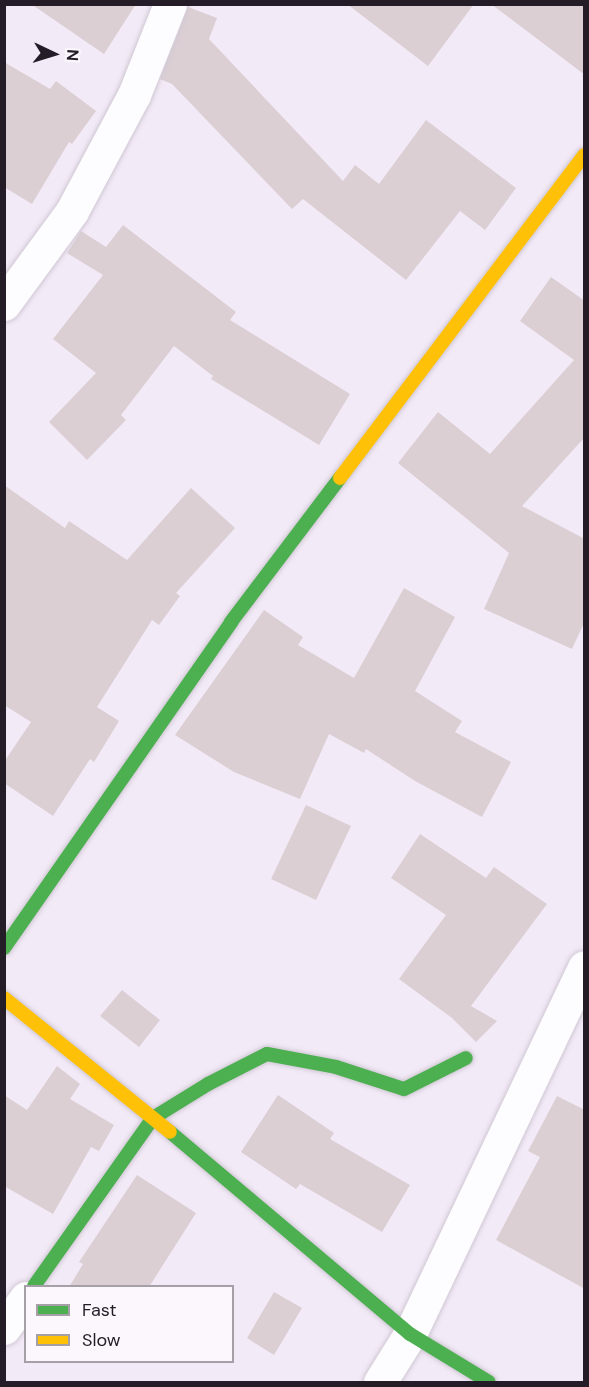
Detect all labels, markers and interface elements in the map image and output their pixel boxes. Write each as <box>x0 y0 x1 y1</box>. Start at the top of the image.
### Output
north arrow <box>24 24 84 84</box>
text: N <box>62 49 83 62</box>
legend <box>24 1285 234 1363</box>
text: Fast <box>82 1298 117 1322</box>
text: Slow <box>82 1328 121 1352</box>

